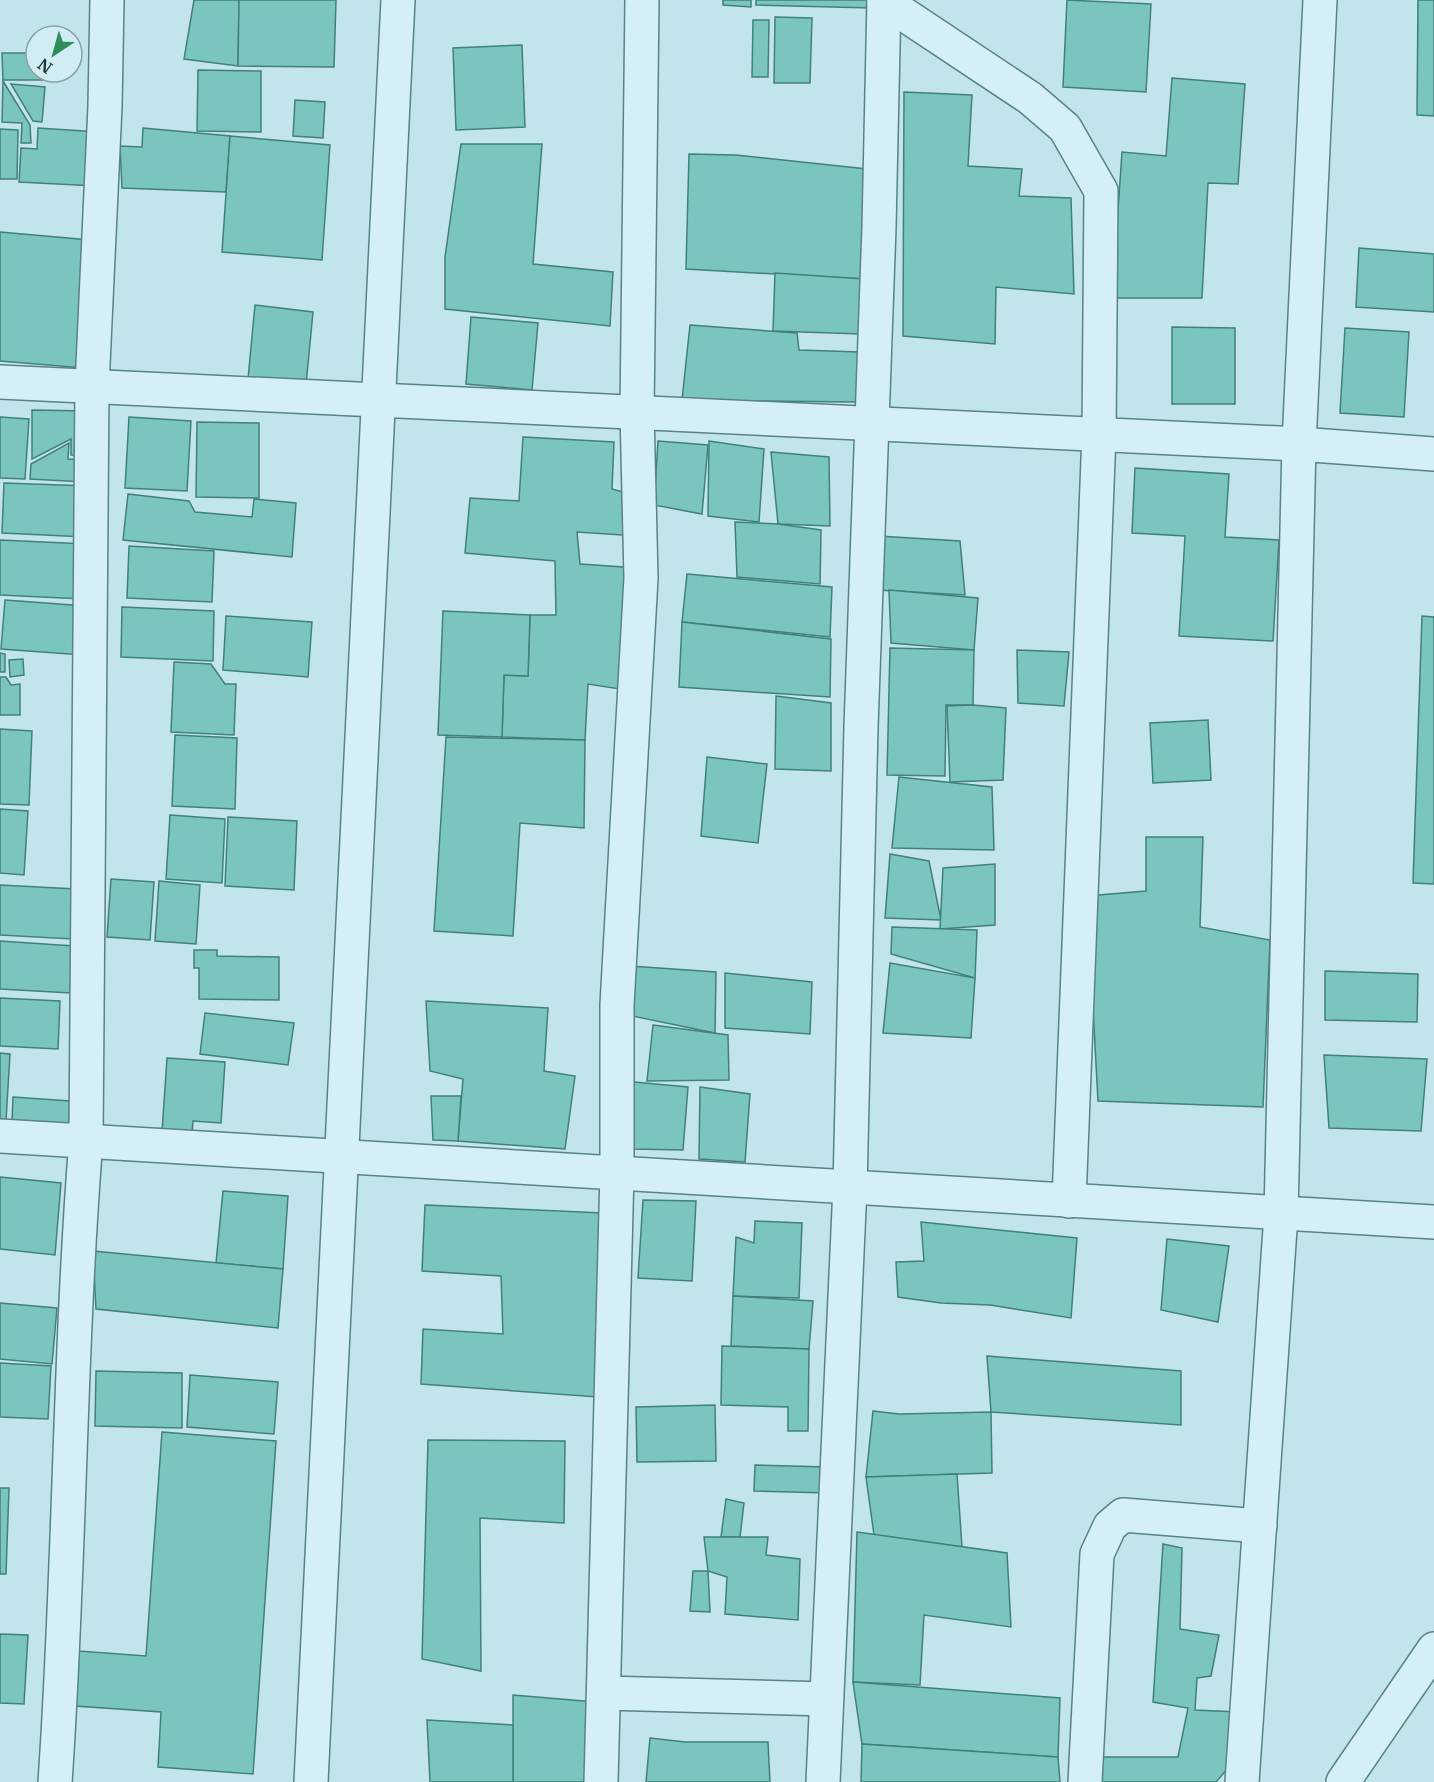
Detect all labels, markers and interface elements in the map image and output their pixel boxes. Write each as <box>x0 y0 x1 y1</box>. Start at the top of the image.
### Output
north arrow <box>24 24 84 84</box>
text: N <box>34 54 56 78</box>

